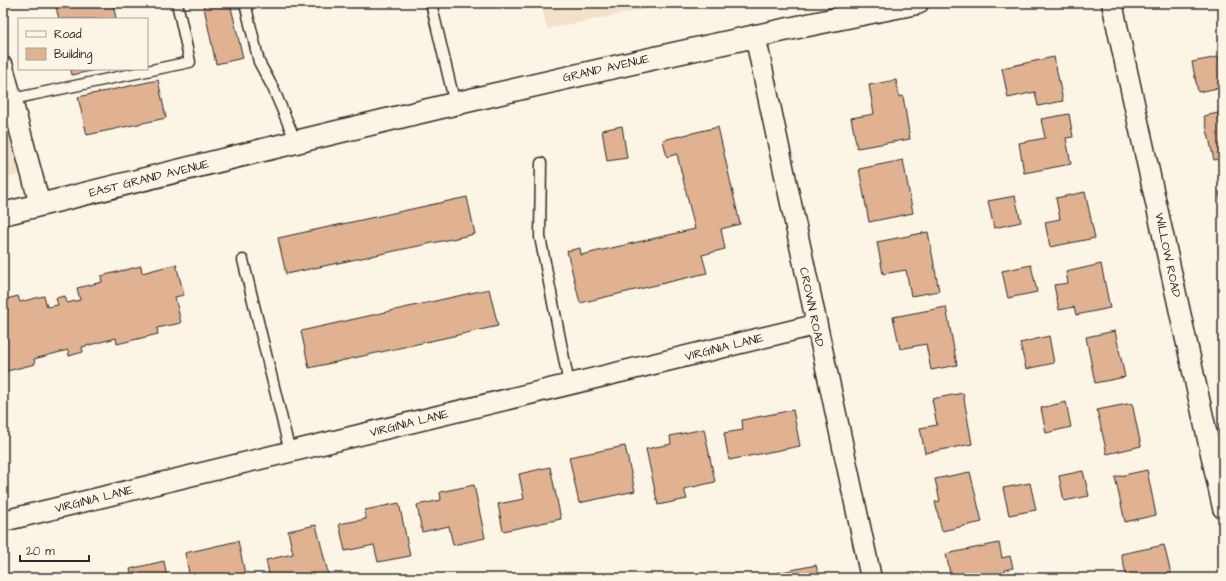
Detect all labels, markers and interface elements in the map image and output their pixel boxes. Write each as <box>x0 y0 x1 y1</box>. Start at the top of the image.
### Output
legend <box>18 18 148 70</box>
text: Road <box>54 26 82 43</box>
text: Building <box>54 46 92 64</box>
street label: GRAND AVENUE <box>561 50 651 87</box>
street label: EAST GRAND AVENUE <box>87 155 211 202</box>
street label: WILLOW ROAD <box>1150 211 1185 299</box>
street label: CROWN ROAD <box>795 266 828 349</box>
street label: VIRGINIA LANE <box>683 330 765 365</box>
street label: VIRGINIA LANE <box>368 406 450 441</box>
street label: VIRGINIA LANE <box>53 482 135 517</box>
scale bar <box>20 537 89 563</box>
text: 20 m <box>26 543 55 560</box>

